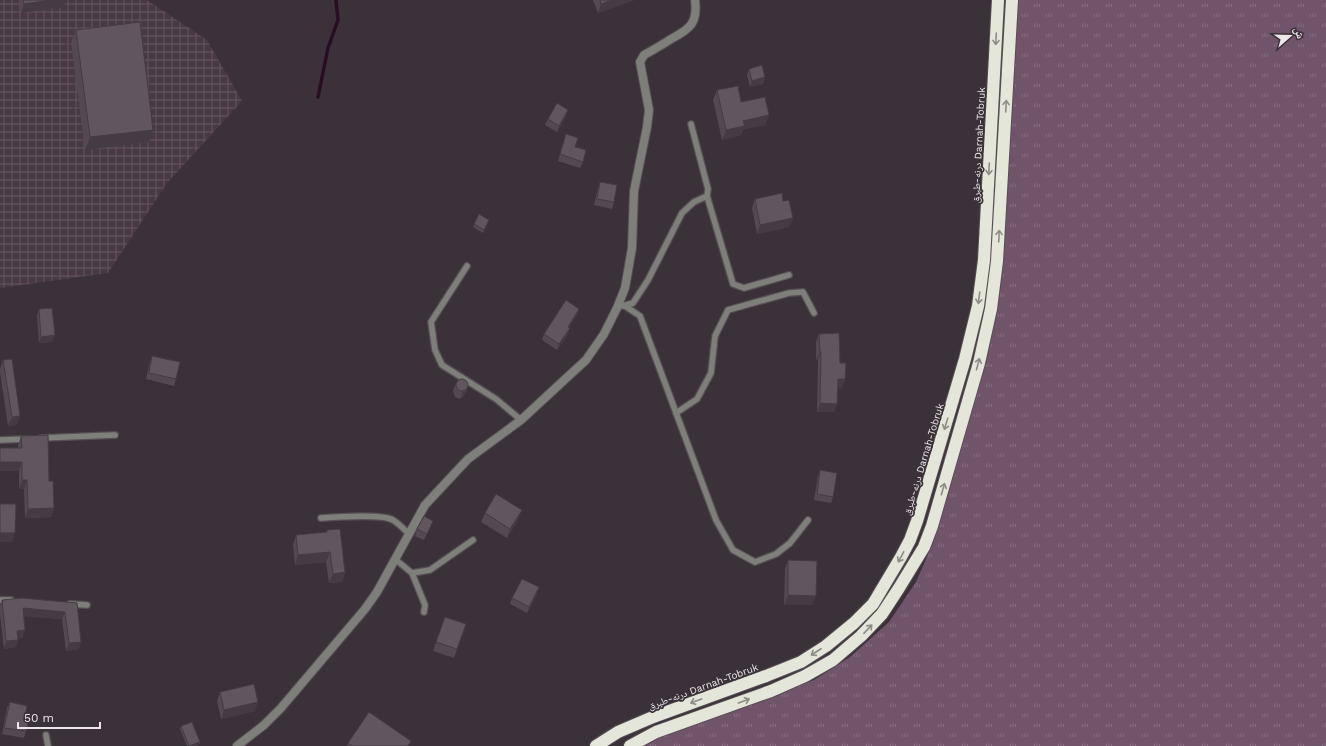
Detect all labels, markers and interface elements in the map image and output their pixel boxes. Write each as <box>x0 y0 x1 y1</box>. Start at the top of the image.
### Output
north arrow <box>1270 16 1310 56</box>
text: ش <box>1290 25 1307 41</box>
one-way arrow <box>992 32 999 45</box>
street label: درنه-طبرق Darnah-Tobruk <box>970 86 988 203</box>
one-way arrow <box>1002 100 1010 113</box>
one-way arrow <box>985 162 992 175</box>
one-way arrow <box>995 230 1002 243</box>
one-way arrow <box>975 291 983 304</box>
one-way arrow <box>975 358 983 371</box>
street label: درنه-طبرق Darnah-Tobruk <box>901 402 947 517</box>
one-way arrow <box>942 417 949 430</box>
one-way arrow <box>940 483 947 496</box>
one-way arrow <box>897 550 904 562</box>
one-way arrow <box>863 624 872 635</box>
one-way arrow <box>811 648 822 656</box>
street label: درنه-طبرق Darnah-Tobruk <box>647 661 760 712</box>
one-way arrow <box>738 696 750 704</box>
one-way arrow <box>689 698 702 705</box>
scale bar <box>18 704 100 730</box>
text: 50 m <box>24 711 54 725</box>

